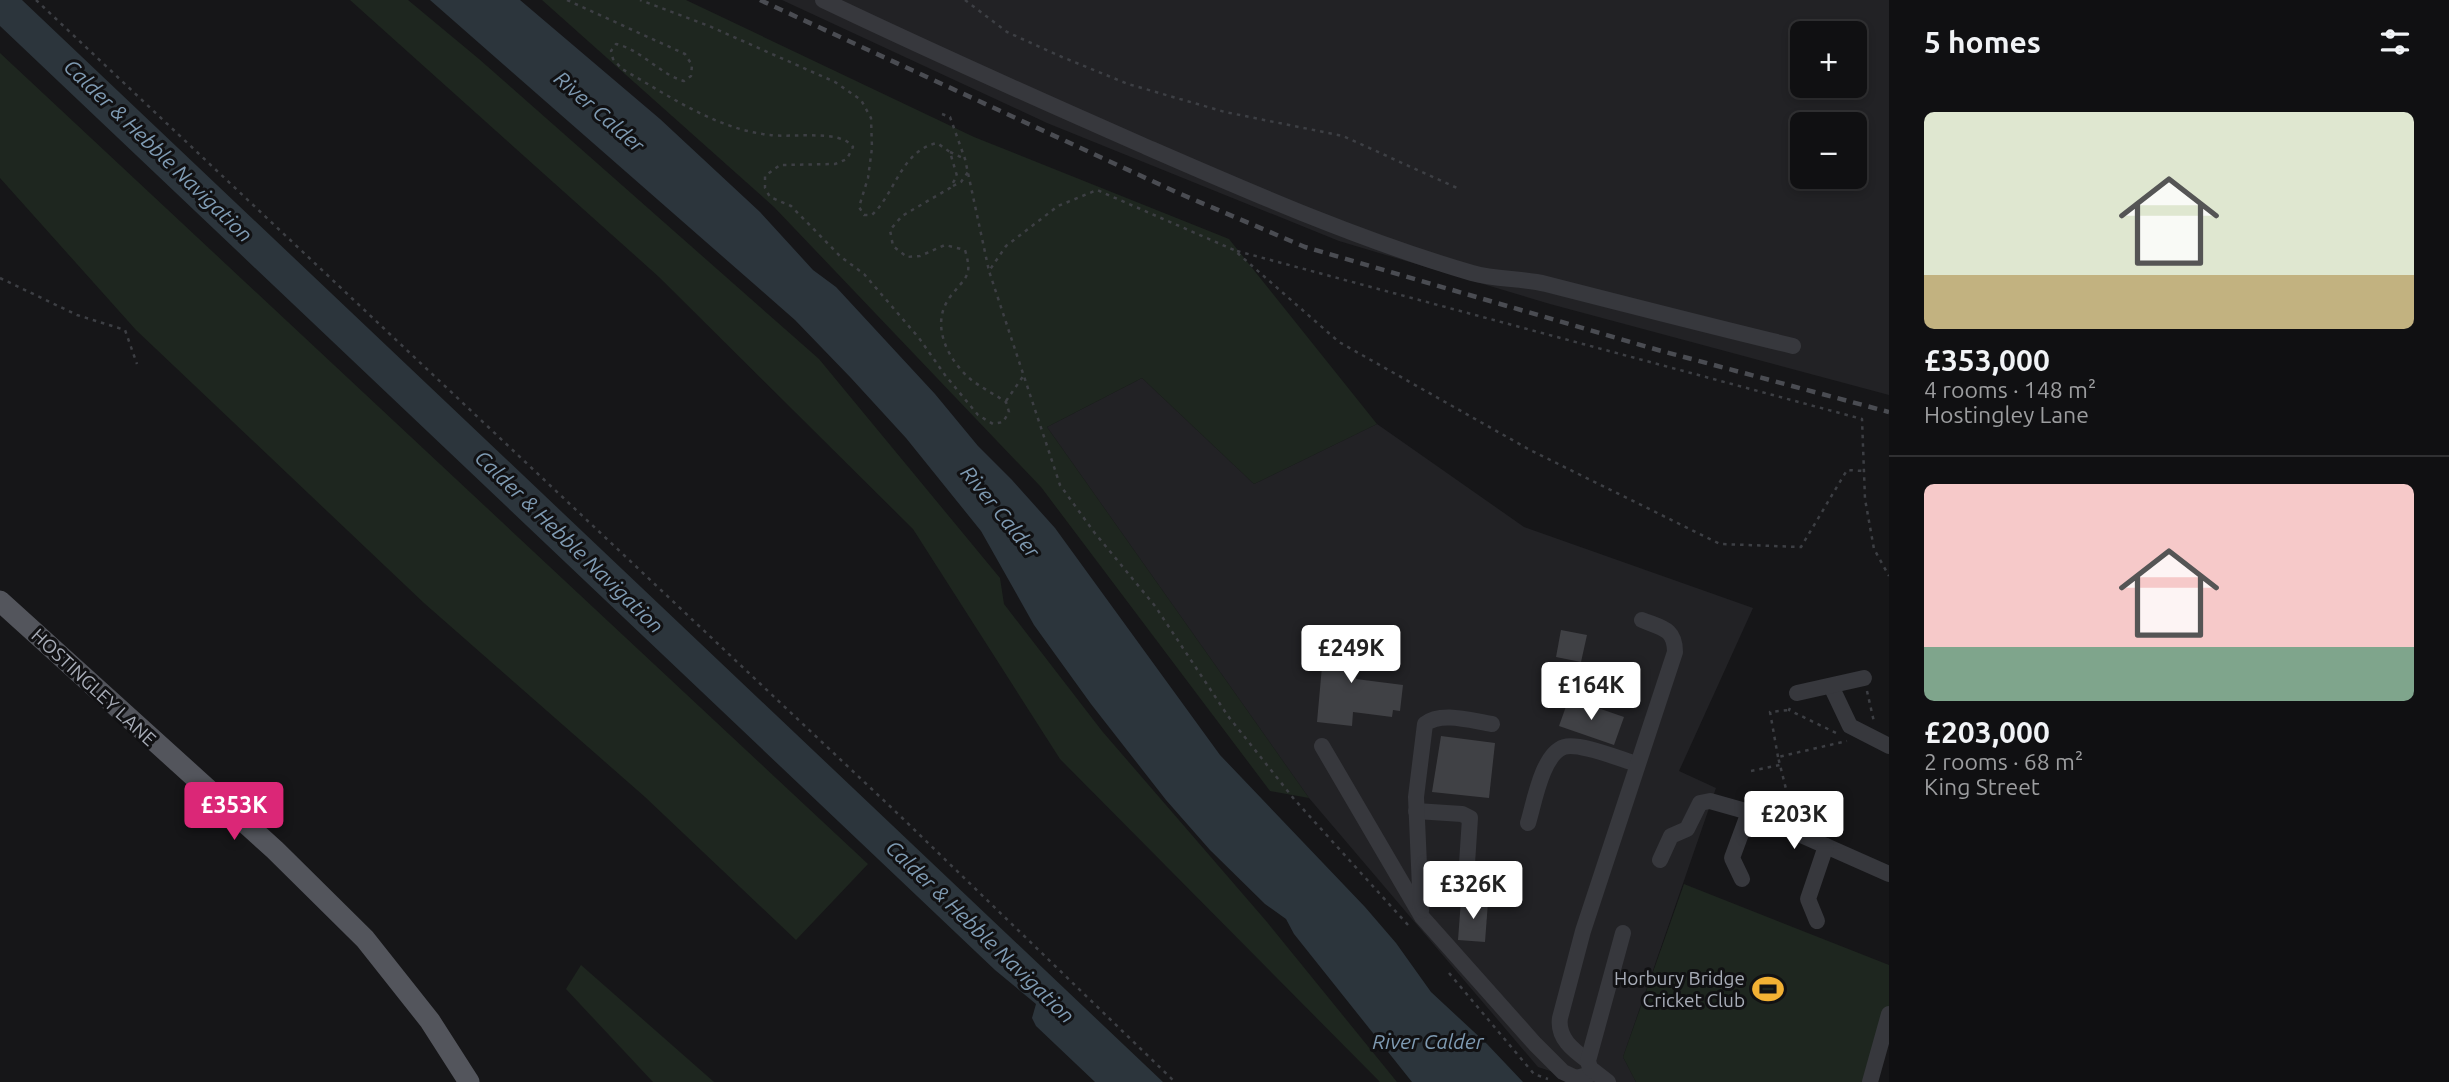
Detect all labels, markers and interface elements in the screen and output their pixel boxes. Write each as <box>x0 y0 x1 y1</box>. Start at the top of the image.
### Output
map controls <box>1790 21 1867 189</box>
button: + <box>1790 21 1867 98</box>
icon: filters <box>2376 23 2414 61</box>
text: 5 homes <box>1924 25 2041 59</box>
water label: Calder & Hebble Navigation <box>60 54 258 247</box>
water label: River Calder <box>550 66 650 157</box>
button: − <box>1790 112 1867 189</box>
icon: home <box>2106 158 2232 284</box>
text: £353,000 <box>1924 343 2050 377</box>
text: 4 rooms · 148 m² <box>1924 377 2096 402</box>
text: Hostingley Lane <box>1924 402 2089 427</box>
water label: Calder & Hebble Navigation <box>471 445 669 638</box>
water label: River Calder <box>956 461 1046 563</box>
icon: home <box>2106 530 2232 656</box>
street label: HOSTINGLEY LANE <box>27 624 161 750</box>
pin: £249K <box>1302 626 1400 685</box>
text: £249K <box>1317 635 1385 660</box>
pin: £164K <box>1542 662 1640 722</box>
text: £164K <box>1557 672 1625 697</box>
text: £203,000 <box>1924 715 2050 749</box>
text: 2 rooms · 68 m² <box>1924 749 2083 774</box>
text: King Street <box>1924 774 2040 799</box>
pin: £353K <box>185 782 283 842</box>
text: £353K <box>200 792 268 817</box>
pin: £203K <box>1745 792 1843 851</box>
text: £203K <box>1760 801 1828 826</box>
water label: Calder & Hebble Navigation <box>882 835 1080 1028</box>
pin: £326K <box>1424 862 1522 921</box>
text: £326K <box>1439 871 1507 896</box>
place label: Horbury Bridge Cricket Club <box>1614 967 1745 1011</box>
sports icon: Horbury Bridge Cricket Club <box>1751 972 1785 1006</box>
water label: River Calder <box>1372 1029 1485 1053</box>

